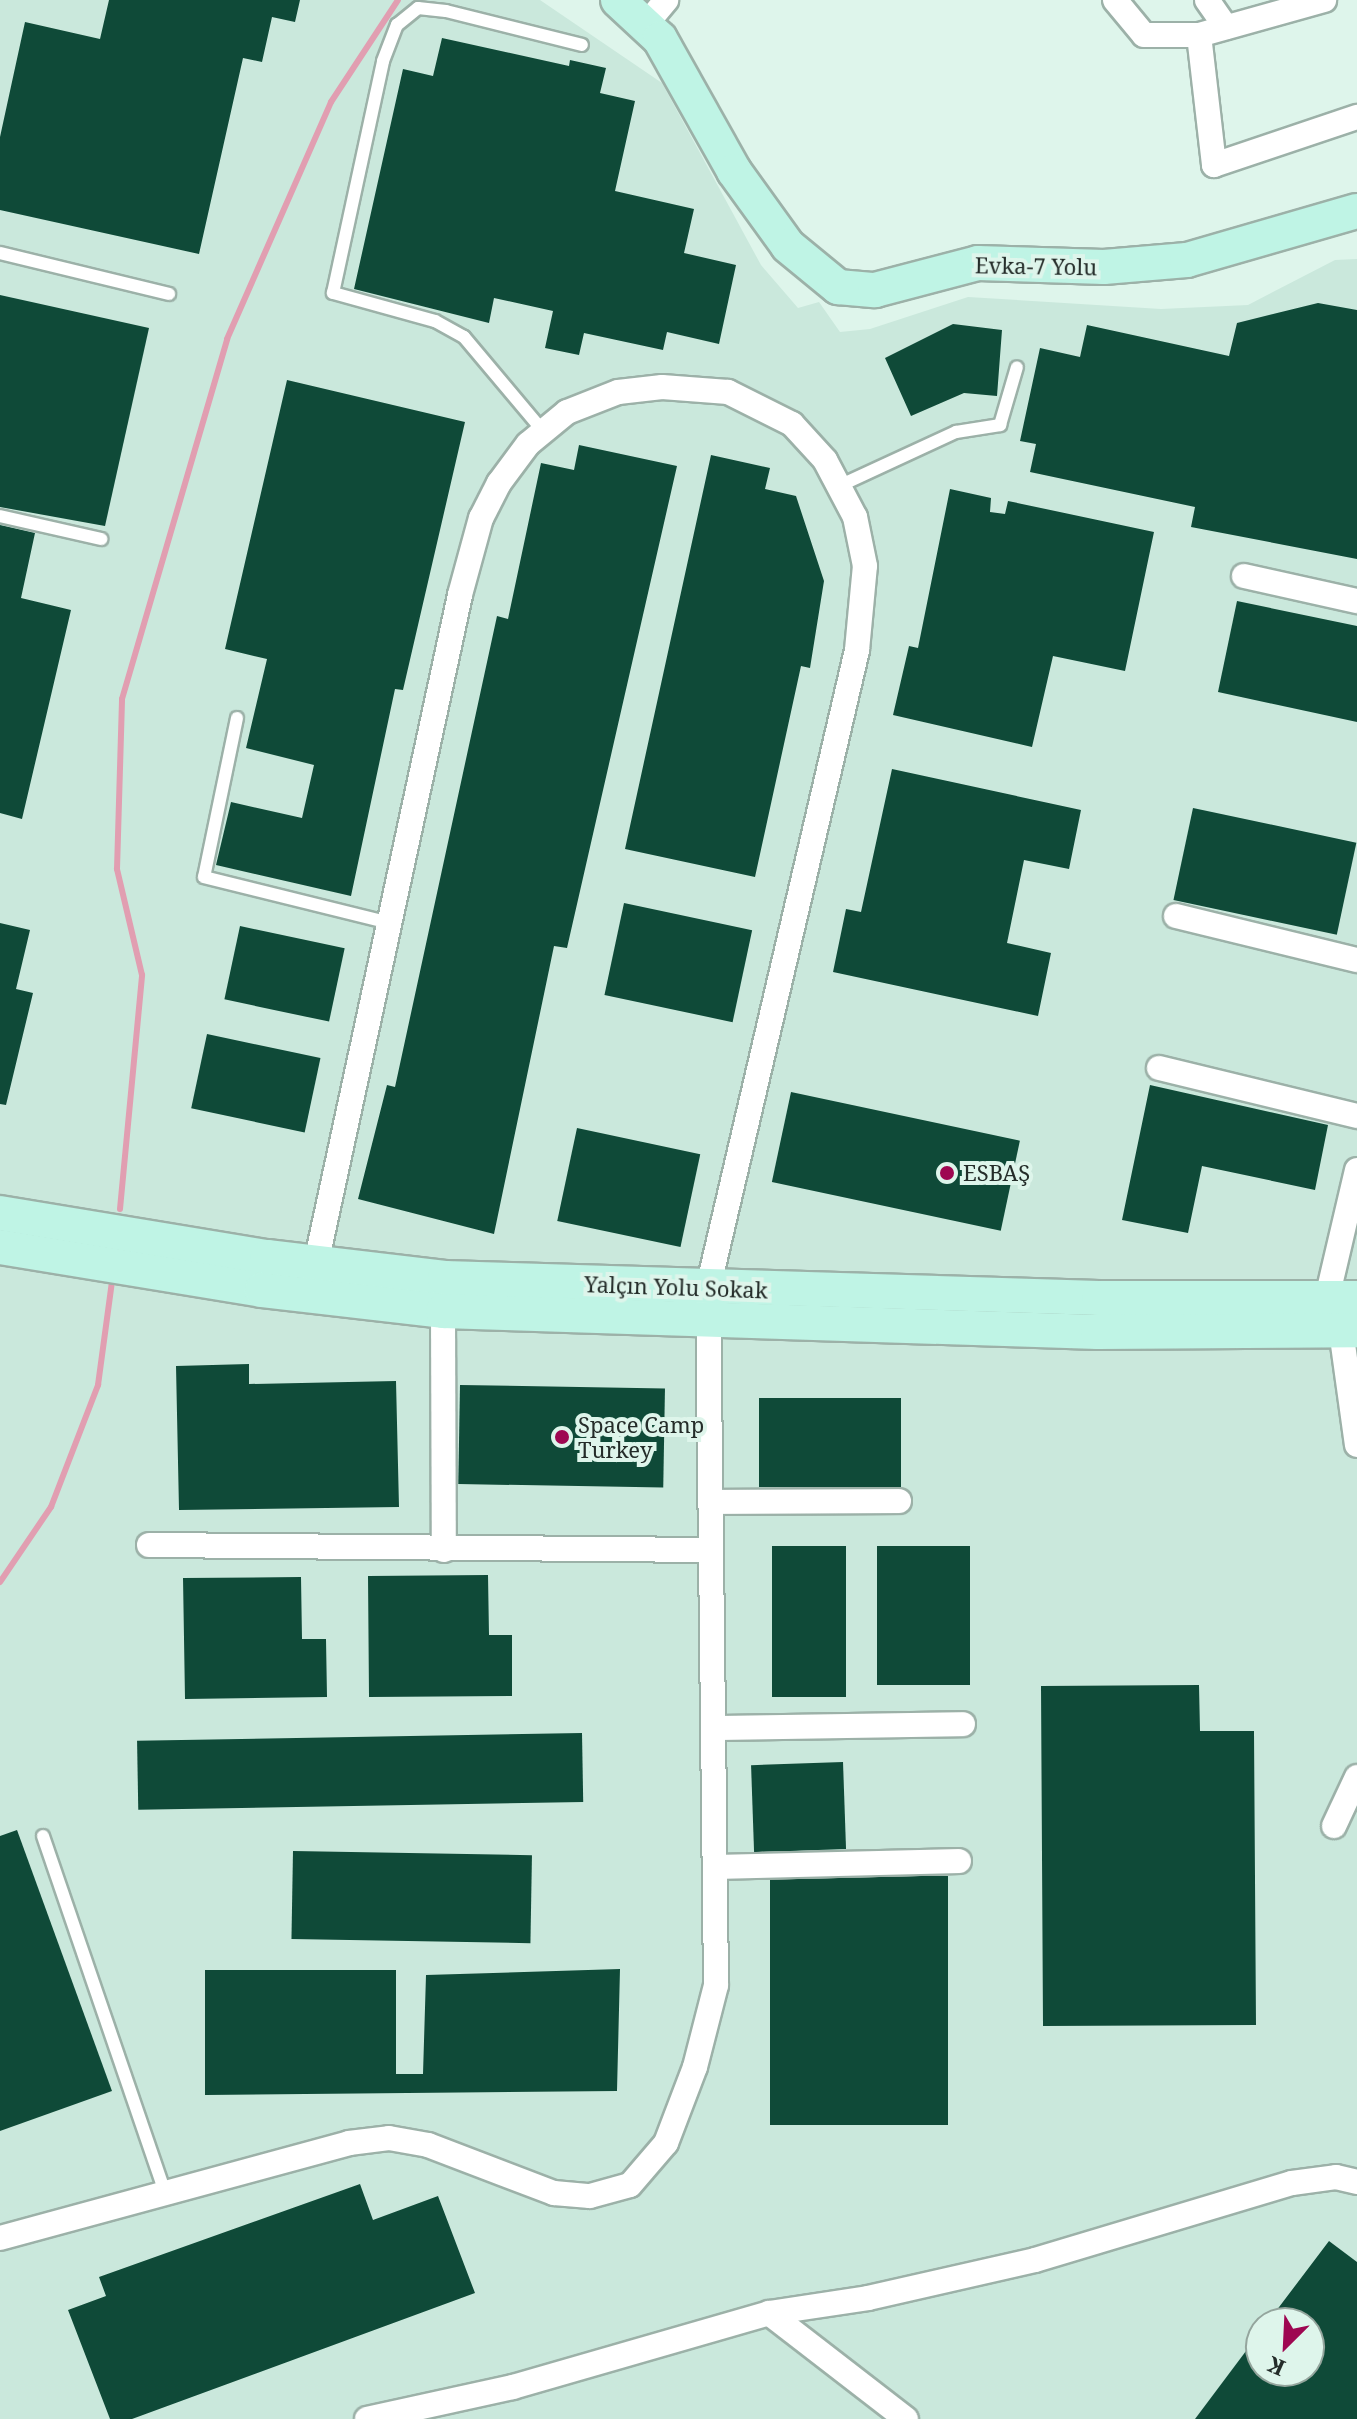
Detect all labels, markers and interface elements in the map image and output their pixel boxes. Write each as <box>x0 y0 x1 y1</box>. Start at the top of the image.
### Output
street label: Evka-7 Yolu <box>975 252 1097 280</box>
place label: ESBAŞ <box>963 1160 1030 1186</box>
marker: ESBAŞ <box>938 1164 956 1182</box>
street label: Yalçın Yolu Sokak <box>584 1271 768 1303</box>
place label: Space Camp Turkey <box>578 1411 704 1462</box>
marker: Space Camp Turkey <box>553 1428 571 1446</box>
north arrow <box>1245 2307 1325 2387</box>
text: K <box>1263 2350 1290 2384</box>

